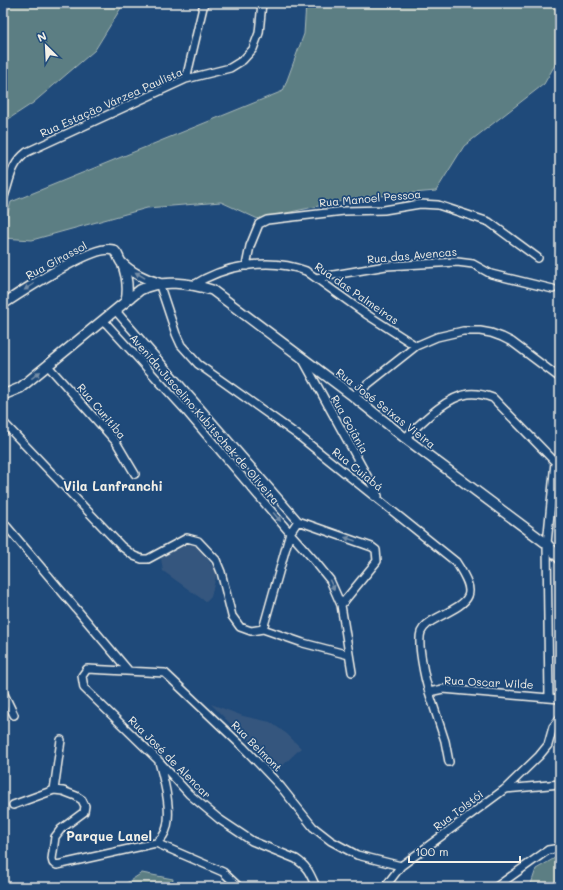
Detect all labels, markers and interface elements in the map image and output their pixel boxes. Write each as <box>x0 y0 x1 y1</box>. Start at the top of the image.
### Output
north arrow <box>26 26 66 66</box>
text: N <box>35 28 49 45</box>
street label: Rua Estação Várzea Paulista <box>37 64 185 140</box>
street label: Rua Manoel Pessoa <box>318 186 422 210</box>
street label: Rua Girassol <box>23 238 89 282</box>
street label: Rua das Avencas <box>366 244 458 266</box>
street label: Rua das Palmeiras <box>312 258 402 328</box>
one-way arrow <box>134 271 145 279</box>
one-way arrow <box>24 283 34 291</box>
street label: Avenida Juscelino Kubitschek de Oliveira <box>127 330 283 508</box>
street label: Rua José Seixas Vieira <box>333 364 439 452</box>
one-way arrow <box>31 371 42 379</box>
street label: Rua Curitiba <box>74 380 130 442</box>
street label: Rua Goiânia <box>328 392 372 456</box>
street label: Rua Cuiabá <box>329 444 387 494</box>
district label: Vila Lanfranchi <box>63 477 163 494</box>
one-way arrow <box>272 512 281 522</box>
one-way arrow <box>343 536 355 542</box>
one-way arrow <box>329 579 335 591</box>
street label: Rua Oscar Wilde <box>444 672 534 692</box>
street label: Rua José de Alencar <box>125 712 215 802</box>
street label: Rua Belmont <box>228 717 286 775</box>
street label: Rua Tolstói <box>430 786 486 834</box>
district label: Parque Lanel <box>66 827 152 844</box>
scale bar <box>409 838 520 864</box>
text: 100 m <box>415 843 449 859</box>

